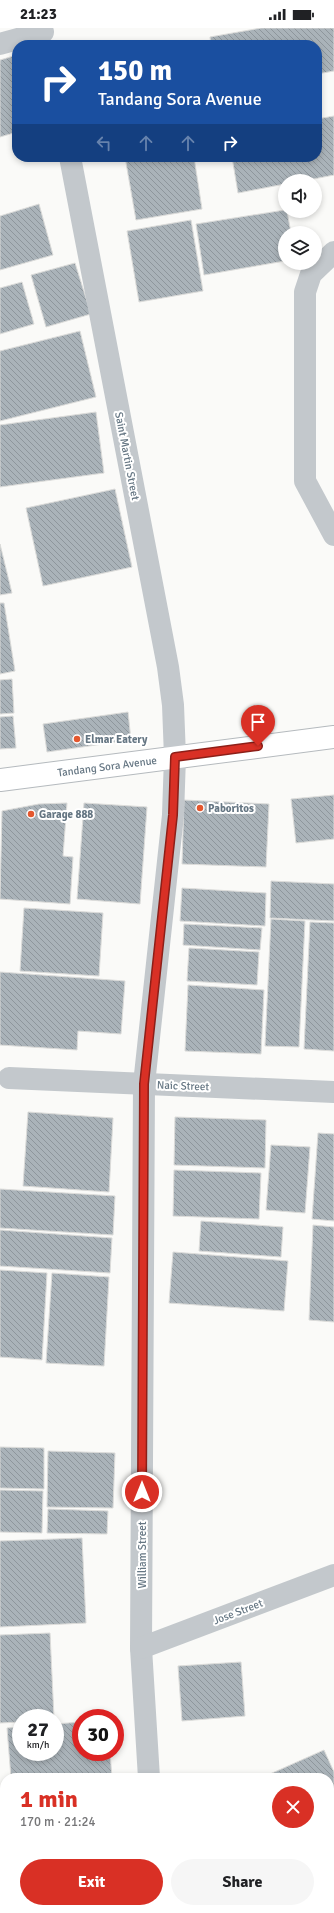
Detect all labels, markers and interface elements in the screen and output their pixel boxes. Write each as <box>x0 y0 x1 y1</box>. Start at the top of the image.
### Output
text: 21:23 <box>20 5 57 23</box>
text: 150 m <box>98 54 172 88</box>
icon: right <box>32 56 84 108</box>
text: Tandang Sora Avenue <box>98 88 262 110</box>
icon: left <box>93 132 115 154</box>
icon: ahead <box>135 132 157 154</box>
icon: ahead <box>177 132 199 154</box>
icon: right <box>219 132 241 154</box>
map controls <box>278 174 322 270</box>
button: sound <box>278 174 322 218</box>
button: layers <box>278 226 322 270</box>
street label: Saint Martin Street <box>112 411 142 501</box>
pin <box>241 705 275 746</box>
icon: arrive <box>247 711 269 733</box>
place label: Elmar Eatery <box>85 733 148 746</box>
marker: Elmar Eatery <box>72 734 82 744</box>
street label: Tandang Sora Avenue <box>57 753 158 779</box>
place label: Paboritos <box>208 802 254 815</box>
marker: Paboritos <box>195 803 205 813</box>
place label: Garage 888 <box>39 808 93 821</box>
marker: Garage 888 <box>26 809 36 819</box>
street label: Naic Street <box>157 1079 210 1093</box>
position arrow <box>121 1471 163 1513</box>
street label: William Street <box>136 1521 149 1589</box>
street label: Jose Street <box>211 1597 265 1627</box>
speed limit sign: 30 <box>72 1709 124 1761</box>
text: 27 <box>27 1717 49 1742</box>
text: km/h <box>27 1739 49 1751</box>
text: 1 min <box>20 1784 78 1814</box>
button: close <box>272 1786 314 1828</box>
text: 170 m · 21:24 <box>20 1814 96 1830</box>
button: Exit <box>20 1859 163 1905</box>
button: Share <box>171 1859 314 1905</box>

